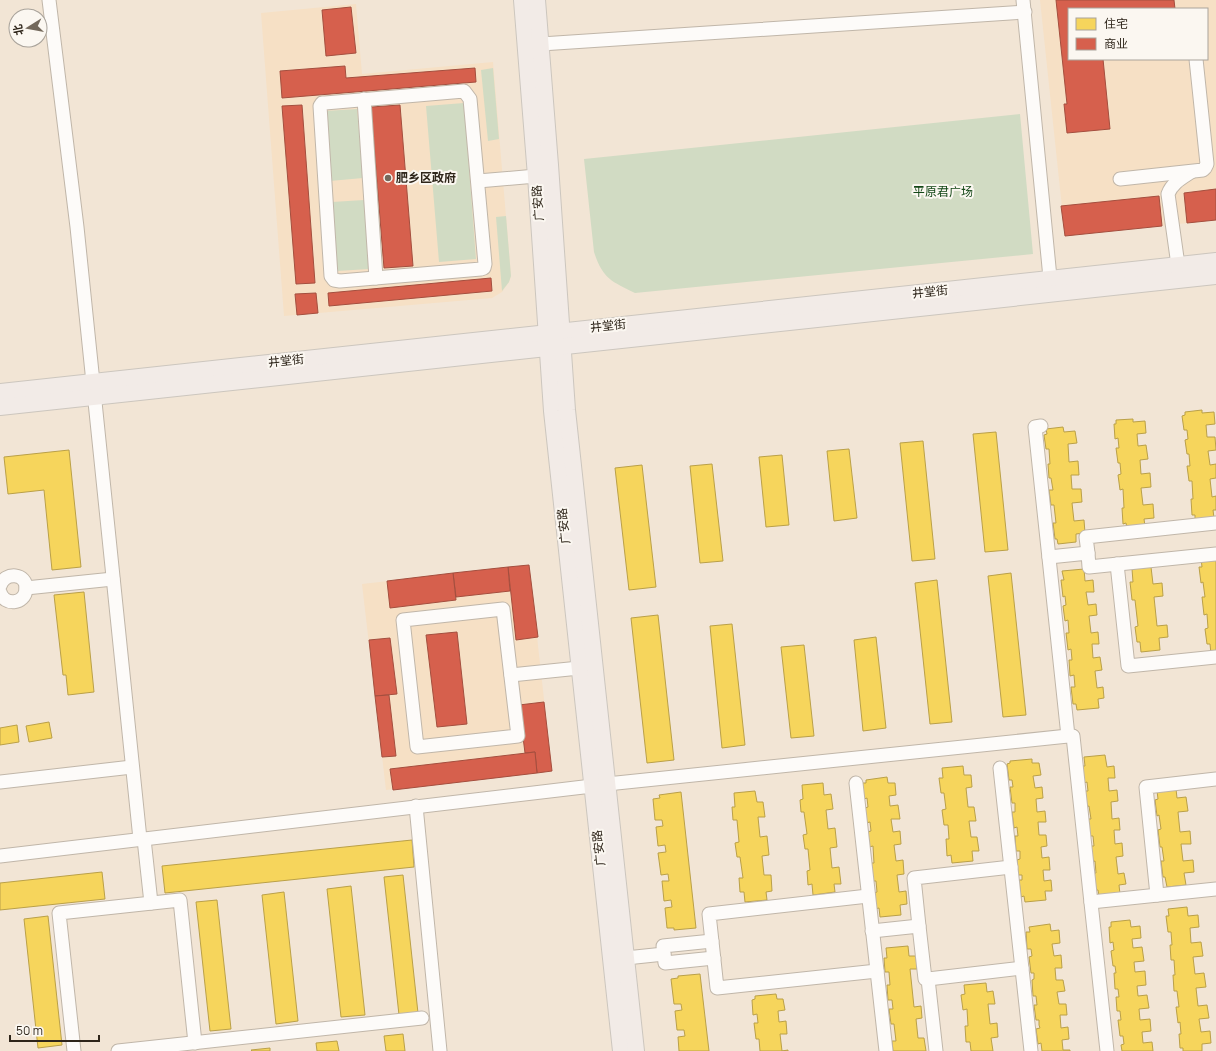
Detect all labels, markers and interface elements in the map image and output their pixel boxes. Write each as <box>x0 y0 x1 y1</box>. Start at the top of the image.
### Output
north arrow <box>8 8 48 48</box>
legend <box>1068 8 1208 60</box>
text: 住宅 <box>1104 15 1128 32</box>
text: 北 <box>9 23 26 37</box>
text: 商业 <box>1104 35 1128 52</box>
place label: 肥乡区政府 <box>396 169 456 186</box>
marker: 肥乡区政府 <box>383 173 393 183</box>
park label: 平原君广场 <box>913 183 973 200</box>
street label: 广安路 <box>528 184 547 222</box>
street label: 井堂街 <box>911 281 949 302</box>
street label: 井堂街 <box>589 315 627 336</box>
street label: 井堂街 <box>267 350 305 371</box>
street label: 广安路 <box>553 507 574 545</box>
street label: 广安路 <box>588 829 609 867</box>
scale bar <box>10 1017 99 1043</box>
text: 50 m <box>16 1022 43 1039</box>

